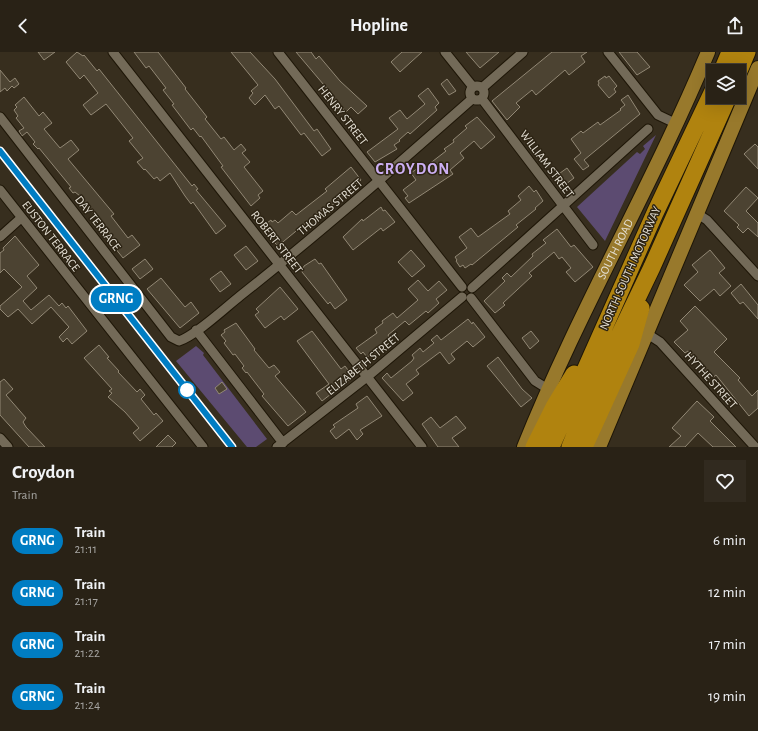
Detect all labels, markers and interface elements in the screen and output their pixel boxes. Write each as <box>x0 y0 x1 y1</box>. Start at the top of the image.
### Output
icon: back <box>12 15 34 37</box>
icon: share <box>724 15 746 37</box>
text: Hopline <box>350 17 408 35</box>
map controls <box>706 64 746 104</box>
button: layers <box>706 64 746 104</box>
street label: HENRY STREET <box>316 83 370 147</box>
street label: WILLIAM STREET <box>518 128 576 200</box>
district label: CROYDON <box>376 161 450 177</box>
street label: THOMAS STREET <box>295 176 365 238</box>
street label: DAY TERRACE <box>73 193 123 253</box>
street label: EUSTON TERRACE <box>20 199 82 274</box>
street label: NORTH SOUTH MOTORWAY <box>597 204 663 332</box>
street label: ROBERT STREET <box>249 208 305 276</box>
street label: SOUTH ROAD <box>595 217 635 281</box>
line badge: GRNG <box>88 286 144 312</box>
text: GRNG <box>99 292 133 306</box>
street label: ELIZABETH STREET <box>324 331 402 397</box>
street label: HYTHE STREET <box>682 349 740 411</box>
unlabelled marker <box>178 381 196 399</box>
button: heart <box>704 460 746 502</box>
text: Croydon <box>12 463 75 482</box>
text: Train <box>12 489 37 502</box>
text: Train <box>75 525 105 540</box>
text: 6 min <box>713 533 746 548</box>
text: GRNG <box>20 534 55 548</box>
text: 21:11 <box>75 543 97 556</box>
text: Train <box>75 577 105 592</box>
text: 12 min <box>708 585 746 600</box>
text: GRNG <box>20 586 55 600</box>
text: 21:17 <box>75 595 98 608</box>
text: Train <box>75 629 105 644</box>
text: 17 min <box>709 637 746 652</box>
text: GRNG <box>20 638 55 652</box>
text: 21:22 <box>75 647 100 660</box>
text: Train <box>75 681 105 696</box>
text: 19 min <box>708 689 746 704</box>
text: GRNG <box>20 690 55 704</box>
text: 21:24 <box>75 699 100 712</box>

